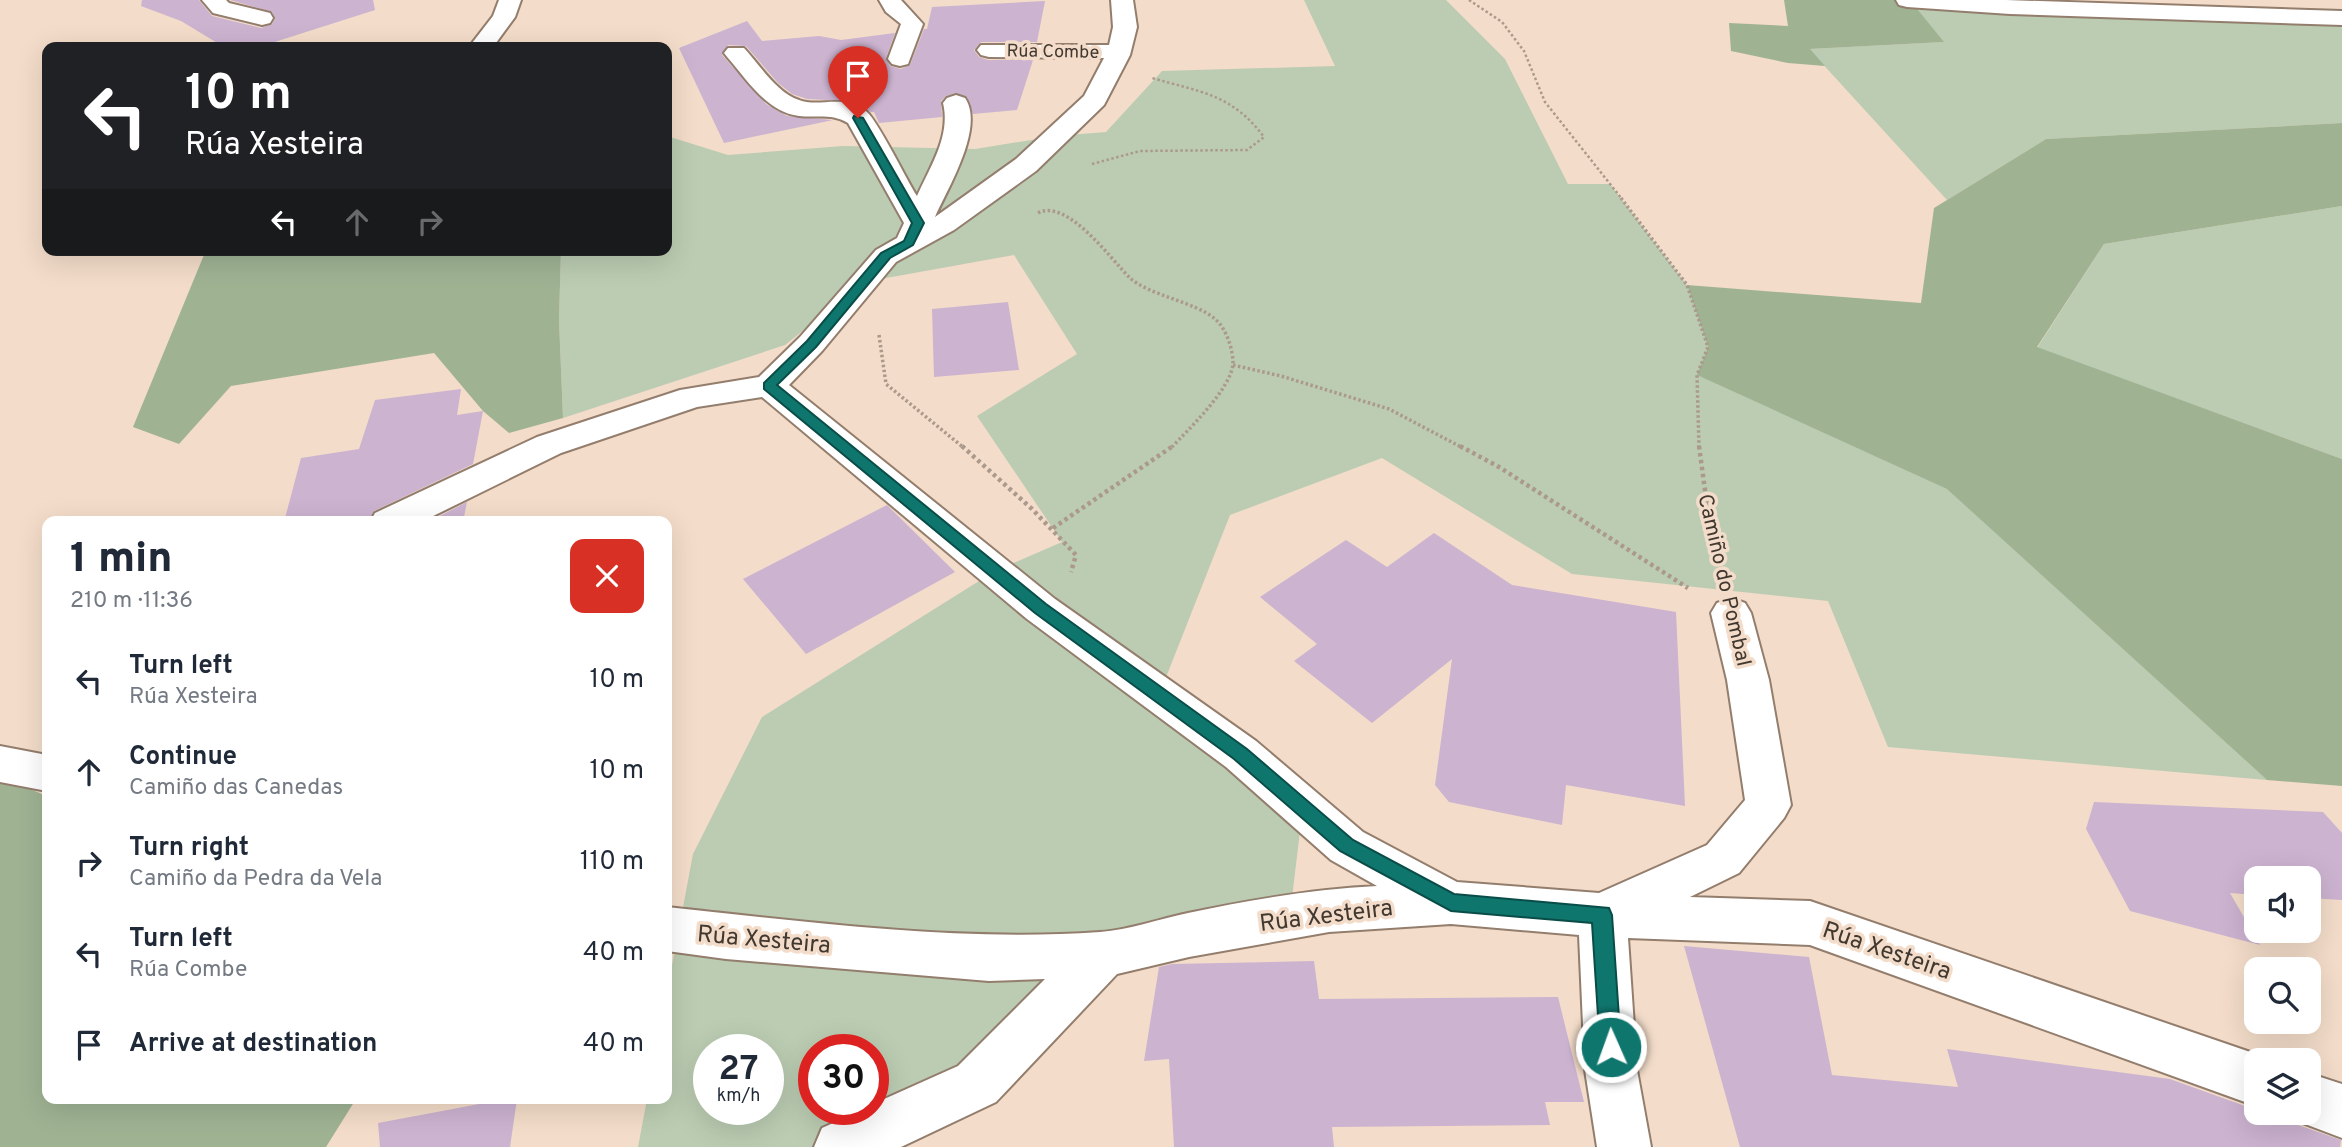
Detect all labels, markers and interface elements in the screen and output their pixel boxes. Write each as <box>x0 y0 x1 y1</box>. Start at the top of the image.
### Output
street label: Rúa Combe <box>1006 40 1099 65</box>
pin <box>828 46 888 118</box>
icon: arrive <box>839 57 877 95</box>
text: 10 m <box>185 65 292 127</box>
icon: left <box>70 70 161 161</box>
text: Rúa Xesteira <box>185 126 364 166</box>
icon: left <box>265 203 303 241</box>
icon: ahead <box>338 203 376 241</box>
icon: right <box>411 203 449 241</box>
street label: Camiño do Pombal <box>1691 491 1757 669</box>
text: 1 min <box>70 534 173 587</box>
button: close <box>570 539 644 613</box>
text: 210 m · 11:36 <box>70 587 193 616</box>
text: Turn left <box>129 650 233 683</box>
icon: left <box>70 662 108 700</box>
text: 10 m <box>589 664 644 697</box>
text: Rúa Xesteira <box>129 683 258 712</box>
text: Continue <box>129 741 237 774</box>
icon: ahead <box>70 753 108 791</box>
text: 10 m <box>589 755 644 788</box>
text: Camiño das Canedas <box>129 774 343 803</box>
text: Turn right <box>129 832 249 865</box>
icon: right <box>70 844 108 882</box>
text: 110 m <box>580 846 644 879</box>
text: Camiño da Pedra da Vela <box>129 865 382 894</box>
map controls <box>2244 866 2321 1125</box>
button: sound <box>2244 866 2321 943</box>
street label: Rúa Xesteira <box>1258 894 1395 940</box>
street label: Rúa Xesteira <box>1818 916 1955 988</box>
street label: Rúa Xesteira <box>696 920 832 962</box>
text: Turn left <box>129 923 233 956</box>
icon: left <box>70 935 108 973</box>
text: 40 m <box>583 937 644 970</box>
text: Rúa Combe <box>129 956 247 985</box>
button: search <box>2244 957 2321 1034</box>
position arrow <box>1574 1010 1648 1084</box>
icon: arrive <box>70 1026 108 1064</box>
text: Arrive at destination <box>129 1028 377 1061</box>
text: 40 m <box>583 1028 644 1061</box>
speed limit sign: 30 <box>798 1034 889 1125</box>
text: 27 <box>719 1048 758 1092</box>
button: layers <box>2244 1048 2321 1125</box>
text: km/h <box>717 1085 760 1108</box>

